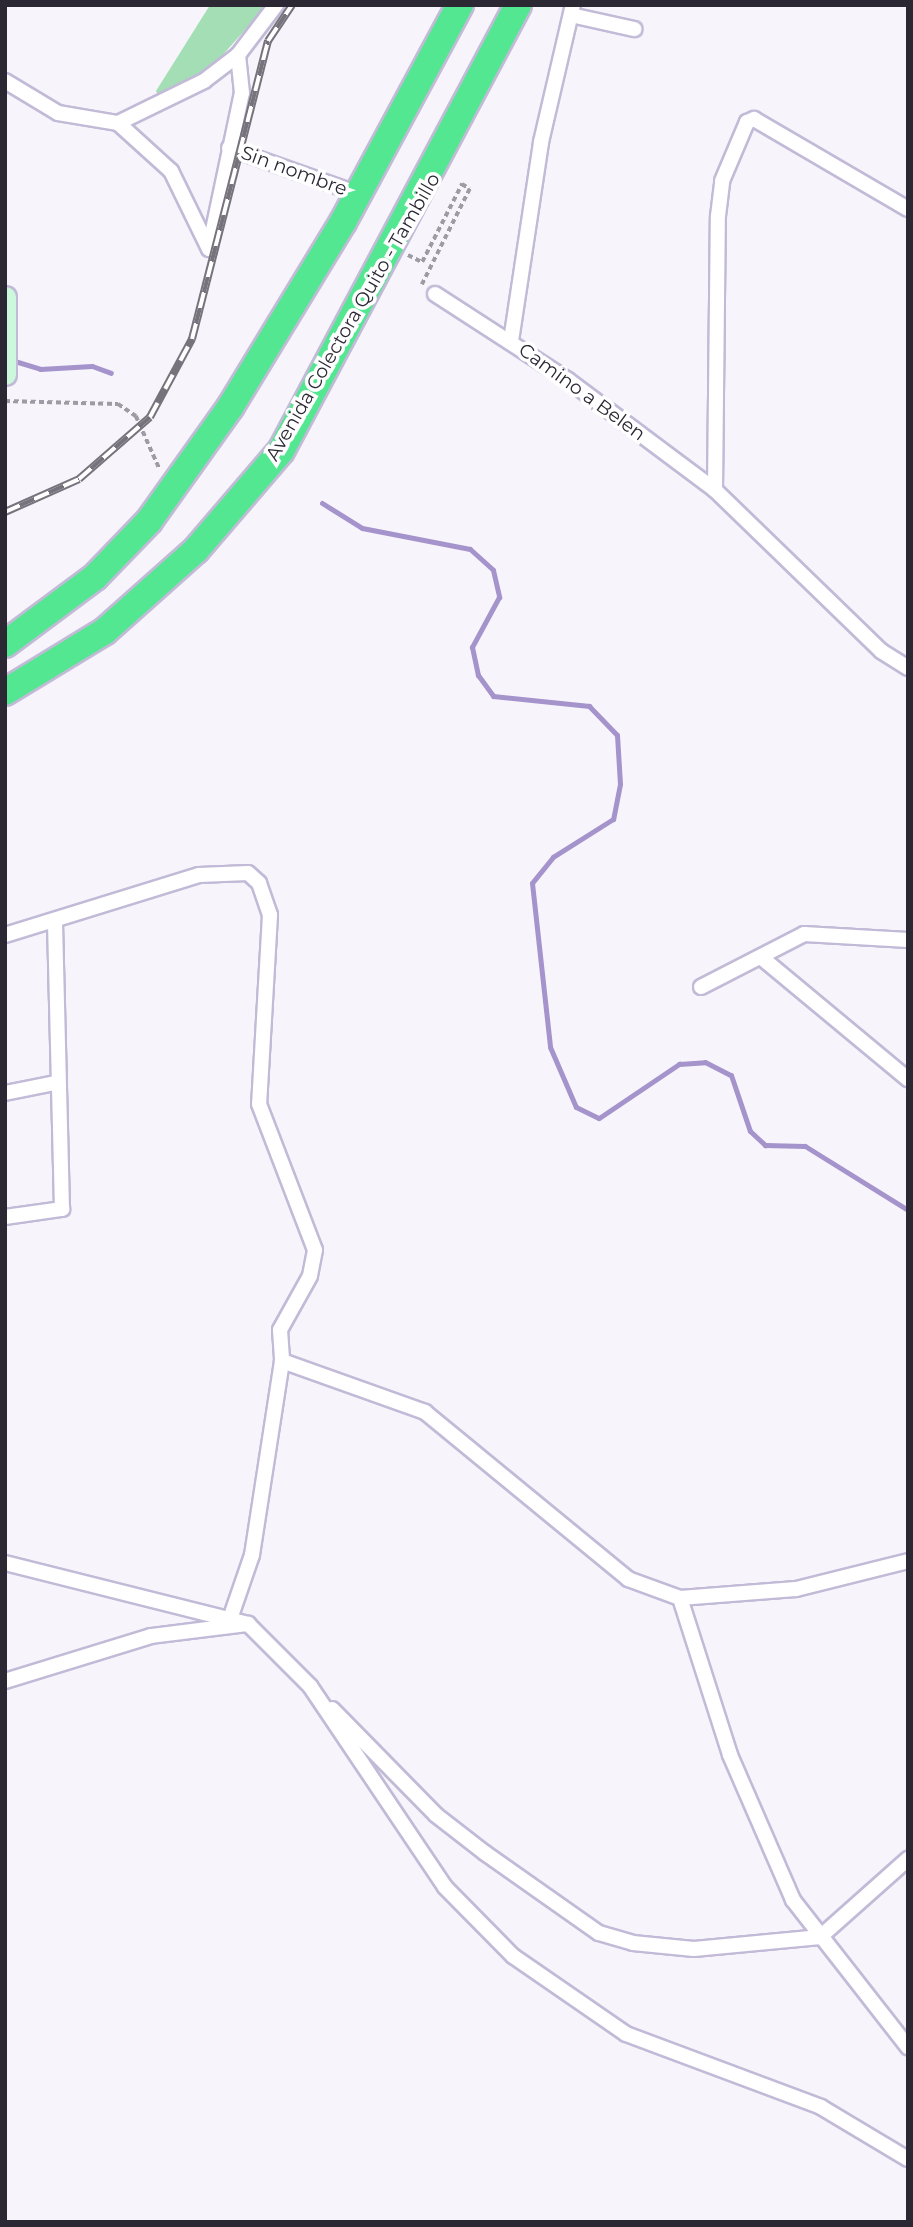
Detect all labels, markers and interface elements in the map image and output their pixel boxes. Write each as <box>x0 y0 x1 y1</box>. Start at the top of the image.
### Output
street label: Sin nombre <box>238 141 350 201</box>
street label: Avenida Colectora Quito - Tambillo <box>261 169 445 465</box>
street label: Camino a Belen <box>514 338 650 446</box>

